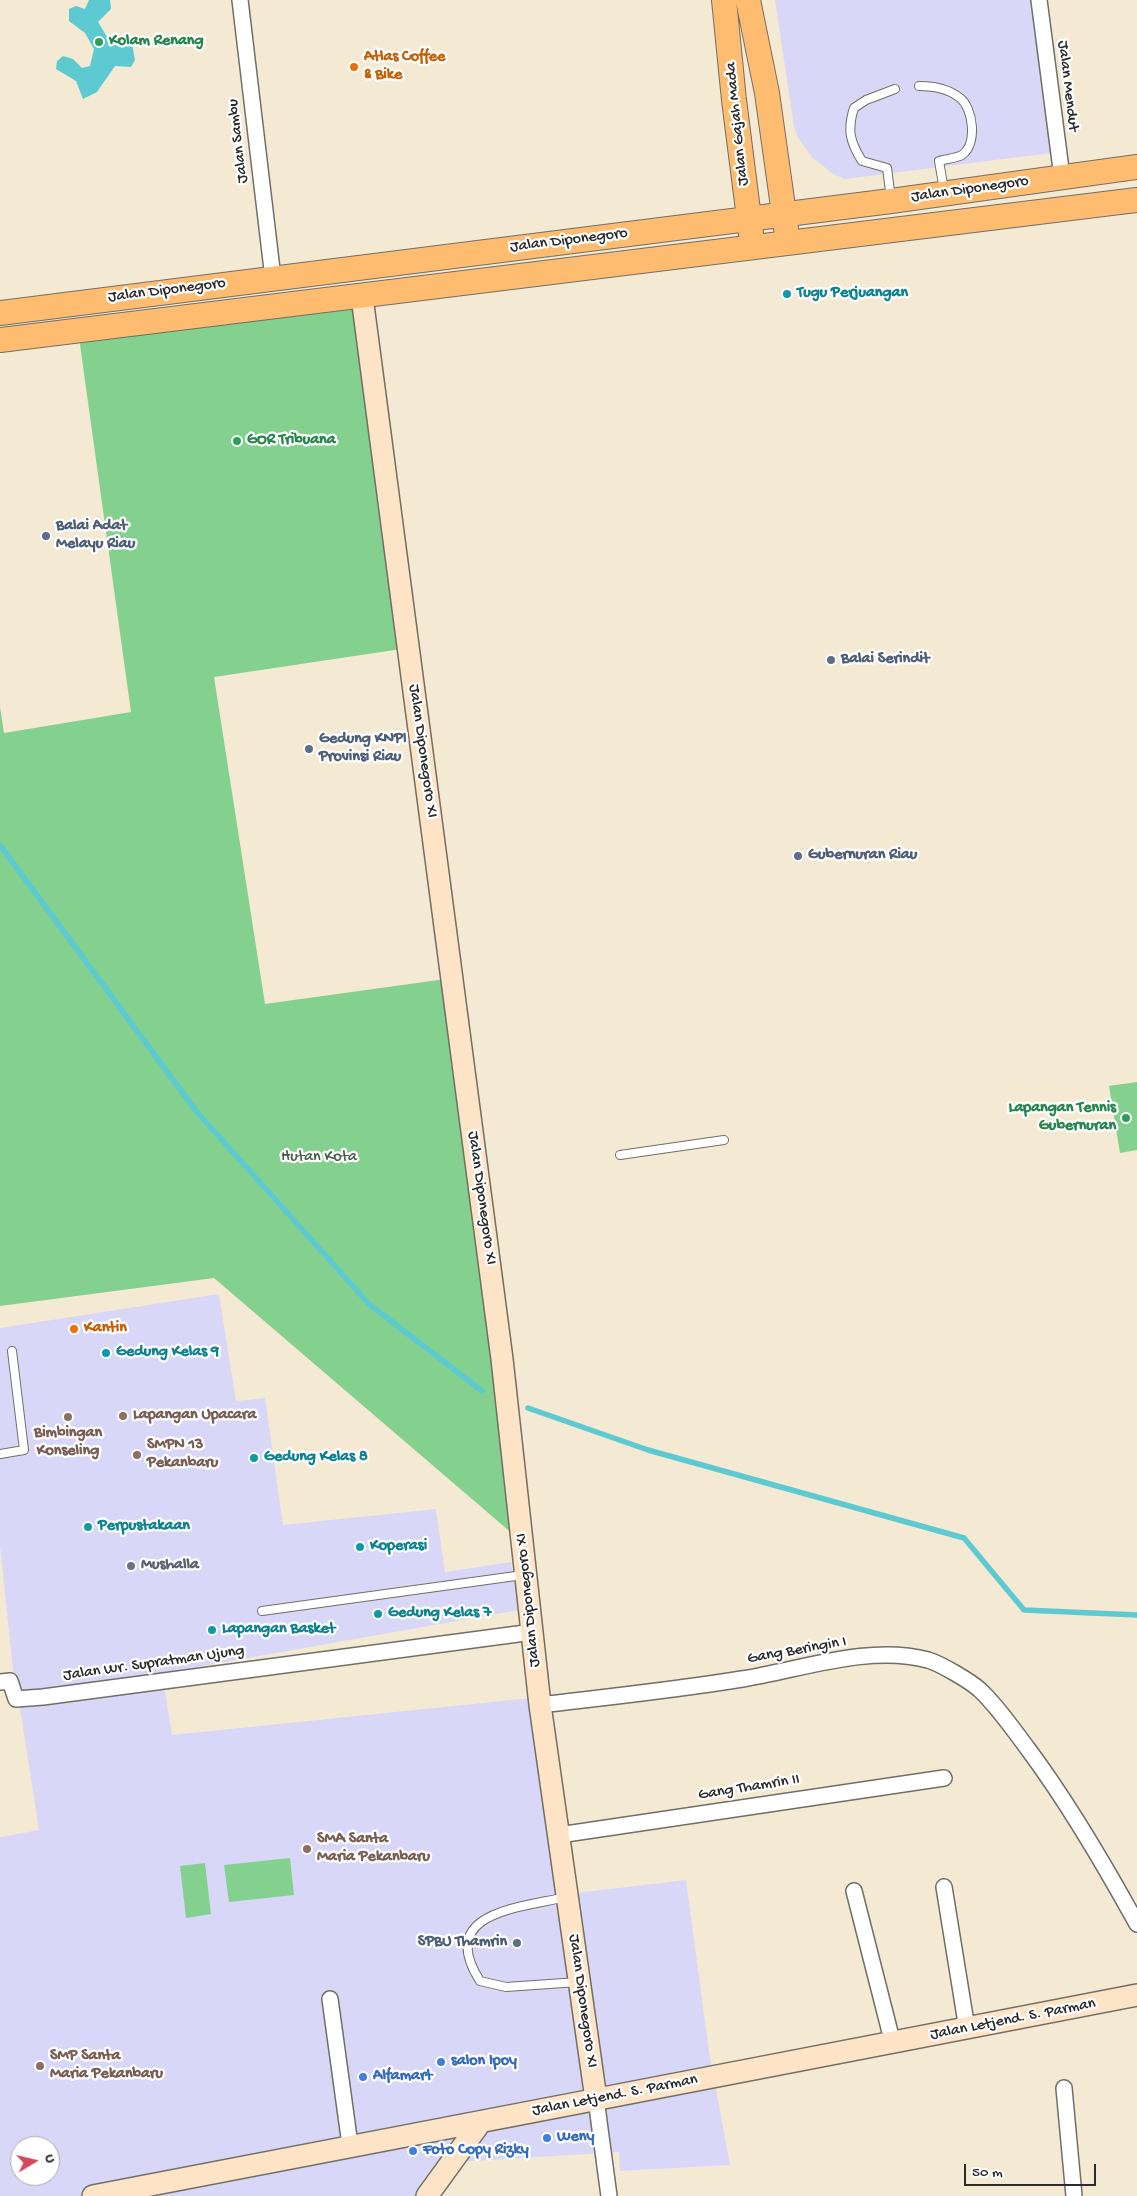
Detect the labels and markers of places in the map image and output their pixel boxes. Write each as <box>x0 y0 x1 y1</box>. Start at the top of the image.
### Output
place label: Kolam Renang <box>109 32 204 52</box>
marker: Kolam Renang <box>93 36 105 48</box>
place label: Atlas Coffee & Bike <box>364 48 445 86</box>
marker: Atlas Coffee & Bike <box>348 61 360 73</box>
place label: Tugu Perjuangan <box>797 284 908 304</box>
marker: Tugu Perjuangan <box>781 288 793 300</box>
place label: GOR Tribuana <box>247 431 336 451</box>
marker: GOR Tribuana <box>231 435 243 447</box>
place label: Balai Adat Melayu Riau <box>56 517 135 555</box>
marker: Balai Adat Melayu Riau <box>40 530 52 542</box>
place label: Balai Serindit <box>841 650 930 670</box>
marker: Balai Serindit <box>825 654 837 666</box>
place label: Gedung KNPI Provinsi Riau <box>319 730 407 768</box>
marker: Gedung KNPI Provinsi Riau <box>303 743 315 755</box>
place label: Gubernuran Riau <box>808 846 917 866</box>
marker: Gubernuran Riau <box>792 850 804 862</box>
place label: Lapangan Tennis Gubernuran <box>1009 1099 1116 1137</box>
marker: Lapangan Tennis Gubernuran <box>1120 1112 1132 1124</box>
place label: Kantin <box>84 1319 127 1339</box>
marker: Kantin <box>68 1323 80 1335</box>
place label: Gedung Kelas 9 <box>116 1343 219 1363</box>
marker: Gedung Kelas 9 <box>100 1347 112 1359</box>
place label: Lapangan Upacara <box>133 1406 256 1426</box>
marker: Lapangan Upacara <box>117 1410 129 1422</box>
marker: Bimbingan Konseling <box>62 1411 74 1423</box>
place label: Bimbingan Konseling <box>34 1424 102 1462</box>
place label: SMPN 13 Pekanbaru <box>147 1436 218 1474</box>
place label: Gedung Kelas 8 <box>264 1448 368 1468</box>
marker: SMPN 13 Pekanbaru <box>131 1449 143 1461</box>
marker: Gedung Kelas 8 <box>248 1452 260 1464</box>
place label: Perpustakaan <box>98 1517 190 1537</box>
marker: Perpustakaan <box>82 1521 94 1533</box>
place label: Koperasi <box>370 1537 427 1557</box>
marker: Koperasi <box>354 1541 366 1553</box>
place label: Mushalla <box>141 1556 199 1576</box>
marker: Mushalla <box>125 1560 137 1572</box>
place label: Gedung Kelas 7 <box>388 1604 491 1624</box>
marker: Gedung Kelas 7 <box>372 1608 384 1620</box>
place label: Lapangan Basket <box>222 1620 335 1640</box>
marker: Lapangan Basket <box>206 1624 218 1636</box>
place label: SMA Santa Maria Pekanbaru <box>317 1830 430 1868</box>
marker: SMA Santa Maria Pekanbaru <box>301 1843 313 1855</box>
place label: SPBU Thamrin <box>418 1933 507 1953</box>
marker: SPBU Thamrin <box>511 1937 523 1949</box>
place label: SMP Santa Maria Pekanbaru <box>50 2047 163 2085</box>
place label: salon Ipoy <box>451 2052 517 2072</box>
marker: salon Ipoy <box>435 2056 447 2068</box>
marker: SMP Santa Maria Pekanbaru <box>34 2060 46 2072</box>
place label: Alfamart <box>373 2067 432 2087</box>
marker: Alfamart <box>357 2071 369 2083</box>
place label: Weny <box>557 2128 594 2148</box>
marker: Weny <box>541 2132 553 2144</box>
place label: Foto Copy Rizky <box>423 2141 529 2161</box>
marker: Foto Copy Rizky <box>407 2145 419 2157</box>

